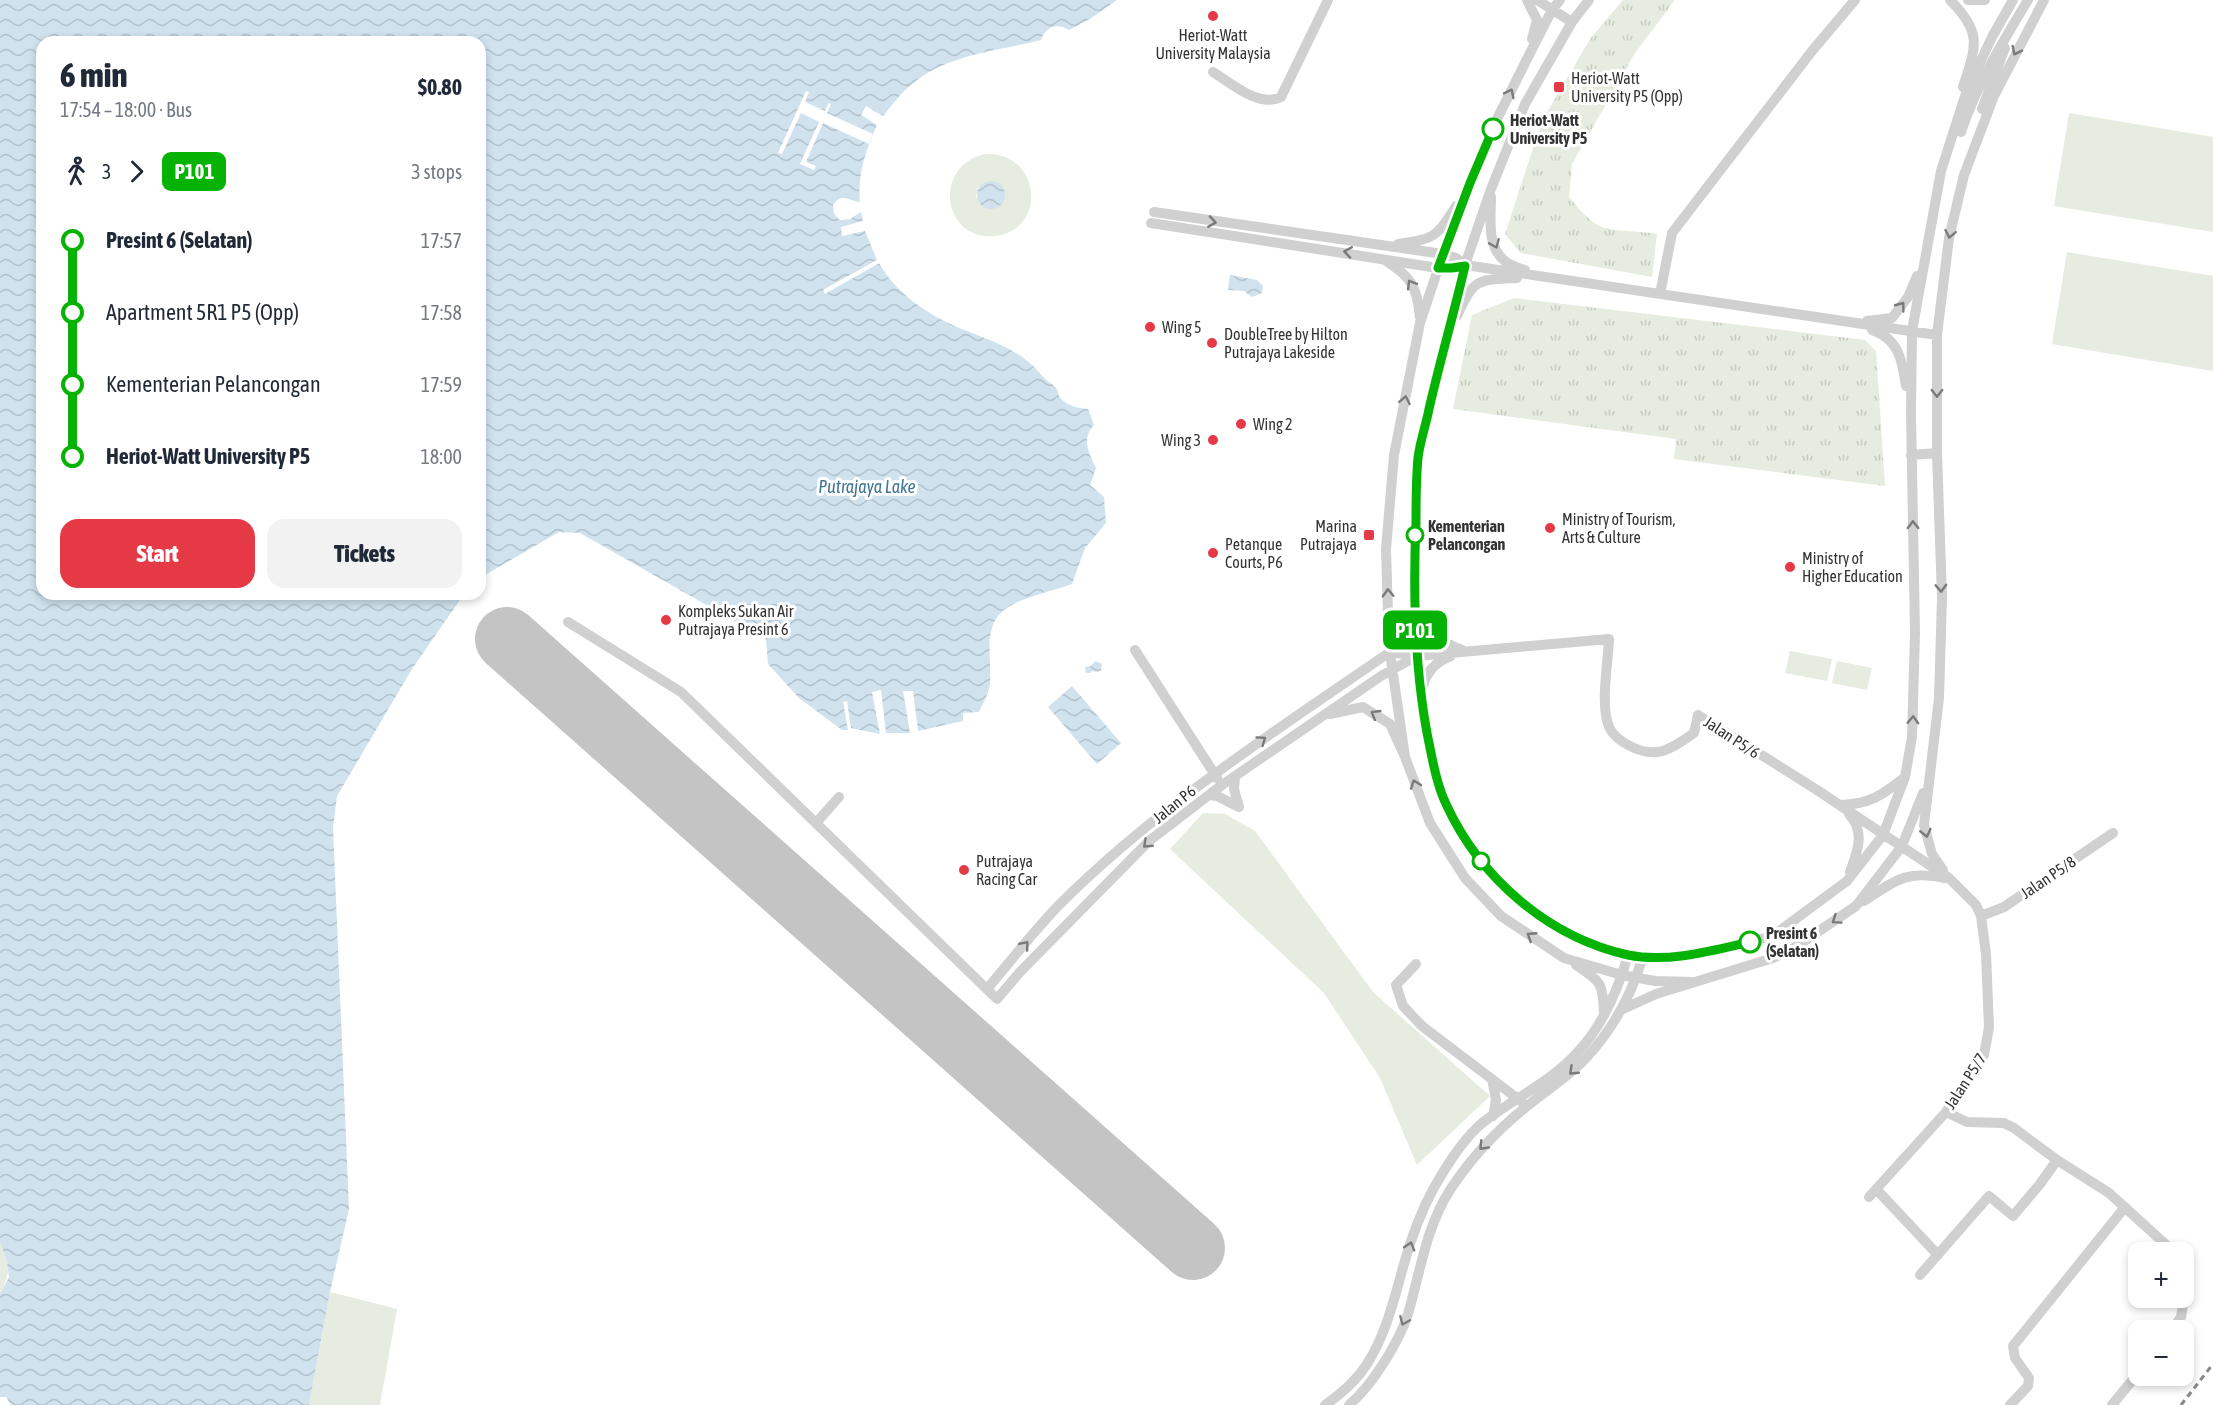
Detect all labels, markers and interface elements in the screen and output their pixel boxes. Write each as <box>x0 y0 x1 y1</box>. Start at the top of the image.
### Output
marker: Heriot-Watt University Malaysia <box>1206 9 1220 23</box>
place label: Heriot-Watt University Malaysia <box>1155 26 1271 63</box>
one-way arrow <box>2012 45 2024 56</box>
text: 6 min <box>60 56 127 94</box>
place label: Heriot-Watt University P5 (Opp) <box>1571 69 1683 106</box>
text: $0.80 <box>418 74 462 100</box>
marker: Heriot-Watt University P5 (Opp) <box>1552 80 1566 94</box>
one-way arrow <box>1502 88 1514 99</box>
text: 17:54 – 18:00 · Bus <box>60 98 192 121</box>
place label: Heriot-Watt University P5 <box>1510 111 1588 147</box>
marker: Heriot-Watt University P5 <box>1482 118 1504 140</box>
icon: walk <box>60 155 93 188</box>
icon: forward <box>120 155 153 188</box>
text: P101 <box>174 159 214 183</box>
text: 3 <box>102 160 111 183</box>
text: 3 stops <box>411 160 462 183</box>
one-way arrow <box>1207 215 1216 227</box>
text: Presint 6 (Selatan) <box>106 227 253 253</box>
text: 17:57 <box>421 229 462 252</box>
one-way arrow <box>1944 229 1957 239</box>
one-way arrow <box>1488 238 1500 249</box>
one-way arrow <box>1344 247 1353 259</box>
one-way arrow <box>1407 280 1418 291</box>
text: Apartment 5R1 P5 (Opp) <box>106 299 299 325</box>
text: 17:58 <box>421 301 462 324</box>
one-way arrow <box>1894 302 1905 313</box>
place label: Wing 5 <box>1162 318 1202 337</box>
marker: Wing 5 <box>1143 320 1157 334</box>
place label: DoubleTree by Hilton Putrajaya Lakeside <box>1224 325 1348 362</box>
marker: DoubleTree by Hilton Putrajaya Lakeside <box>1205 336 1219 350</box>
text: Kementerian Pelancongan <box>106 371 321 397</box>
text: 17:59 <box>421 373 462 396</box>
one-way arrow <box>1931 389 1943 398</box>
one-way arrow <box>1398 395 1411 405</box>
place label: Wing 2 <box>1253 415 1293 434</box>
marker: Wing 2 <box>1234 417 1248 431</box>
place label: Wing 3 <box>1161 431 1201 450</box>
marker: Wing 3 <box>1206 433 1220 447</box>
text: Heriot-Watt University P5 <box>106 443 310 469</box>
text: 18:00 <box>420 445 462 468</box>
water label: Putrajaya Lake <box>818 476 916 497</box>
place label: Ministry of Tourism, Arts & Culture <box>1562 510 1676 546</box>
place label: Marina Putrajaya <box>1300 517 1357 554</box>
place label: Kementerian Pelancongan <box>1428 517 1506 553</box>
button: Start <box>60 519 255 588</box>
button: Tickets <box>267 519 462 588</box>
one-way arrow <box>1907 520 1919 529</box>
marker: Ministry of Tourism, Arts & Culture <box>1543 521 1557 535</box>
marker: Kementerian Pelancongan <box>1406 526 1424 544</box>
marker: Marina Putrajaya <box>1362 528 1376 542</box>
place label: Petanque Courts, P6 <box>1225 535 1283 571</box>
marker: Petanque Courts, P6 <box>1206 546 1220 560</box>
place label: Ministry of Higher Education <box>1802 549 1903 586</box>
marker: Ministry of Higher Education <box>1783 560 1797 574</box>
one-way arrow <box>1935 584 1948 593</box>
one-way arrow <box>1381 589 1394 598</box>
place label: Kompleks Sukan Air Putrajaya Presint 6 <box>678 602 794 639</box>
line badge: P101 <box>1373 610 1457 650</box>
marker: Kompleks Sukan Air Putrajaya Presint 6 <box>659 613 673 627</box>
text: P101 <box>1395 618 1435 642</box>
one-way arrow <box>1371 710 1381 722</box>
street label: Jalan P5/6 <box>1701 712 1763 762</box>
one-way arrow <box>1906 715 1919 724</box>
one-way arrow <box>1256 736 1267 747</box>
one-way arrow <box>1410 779 1422 790</box>
street label: Jalan P6 <box>1149 781 1199 827</box>
one-way arrow <box>1919 827 1932 837</box>
one-way arrow <box>1143 837 1154 848</box>
place label: Putrajaya Racing Car <box>976 852 1038 889</box>
unlabelled marker <box>1472 852 1490 870</box>
street label: Jalan P5/8 <box>2017 852 2079 902</box>
marker: Putrajaya Racing Car <box>957 863 971 877</box>
one-way arrow <box>1832 913 1843 924</box>
place label: Presint 6 (Selatan) <box>1766 924 1819 960</box>
marker: Presint 6 (Selatan) <box>1739 931 1761 953</box>
one-way arrow <box>1526 932 1537 943</box>
one-way arrow <box>1018 941 1029 952</box>
street label: Jalan P5/7 <box>1940 1050 1990 1112</box>
one-way arrow <box>1569 1064 1580 1075</box>
one-way arrow <box>1480 1138 1491 1149</box>
one-way arrow <box>1402 1241 1415 1252</box>
map controls <box>2128 1242 2194 1386</box>
button: + <box>2128 1242 2194 1308</box>
one-way arrow <box>1399 1315 1411 1326</box>
button: − <box>2128 1320 2194 1386</box>

